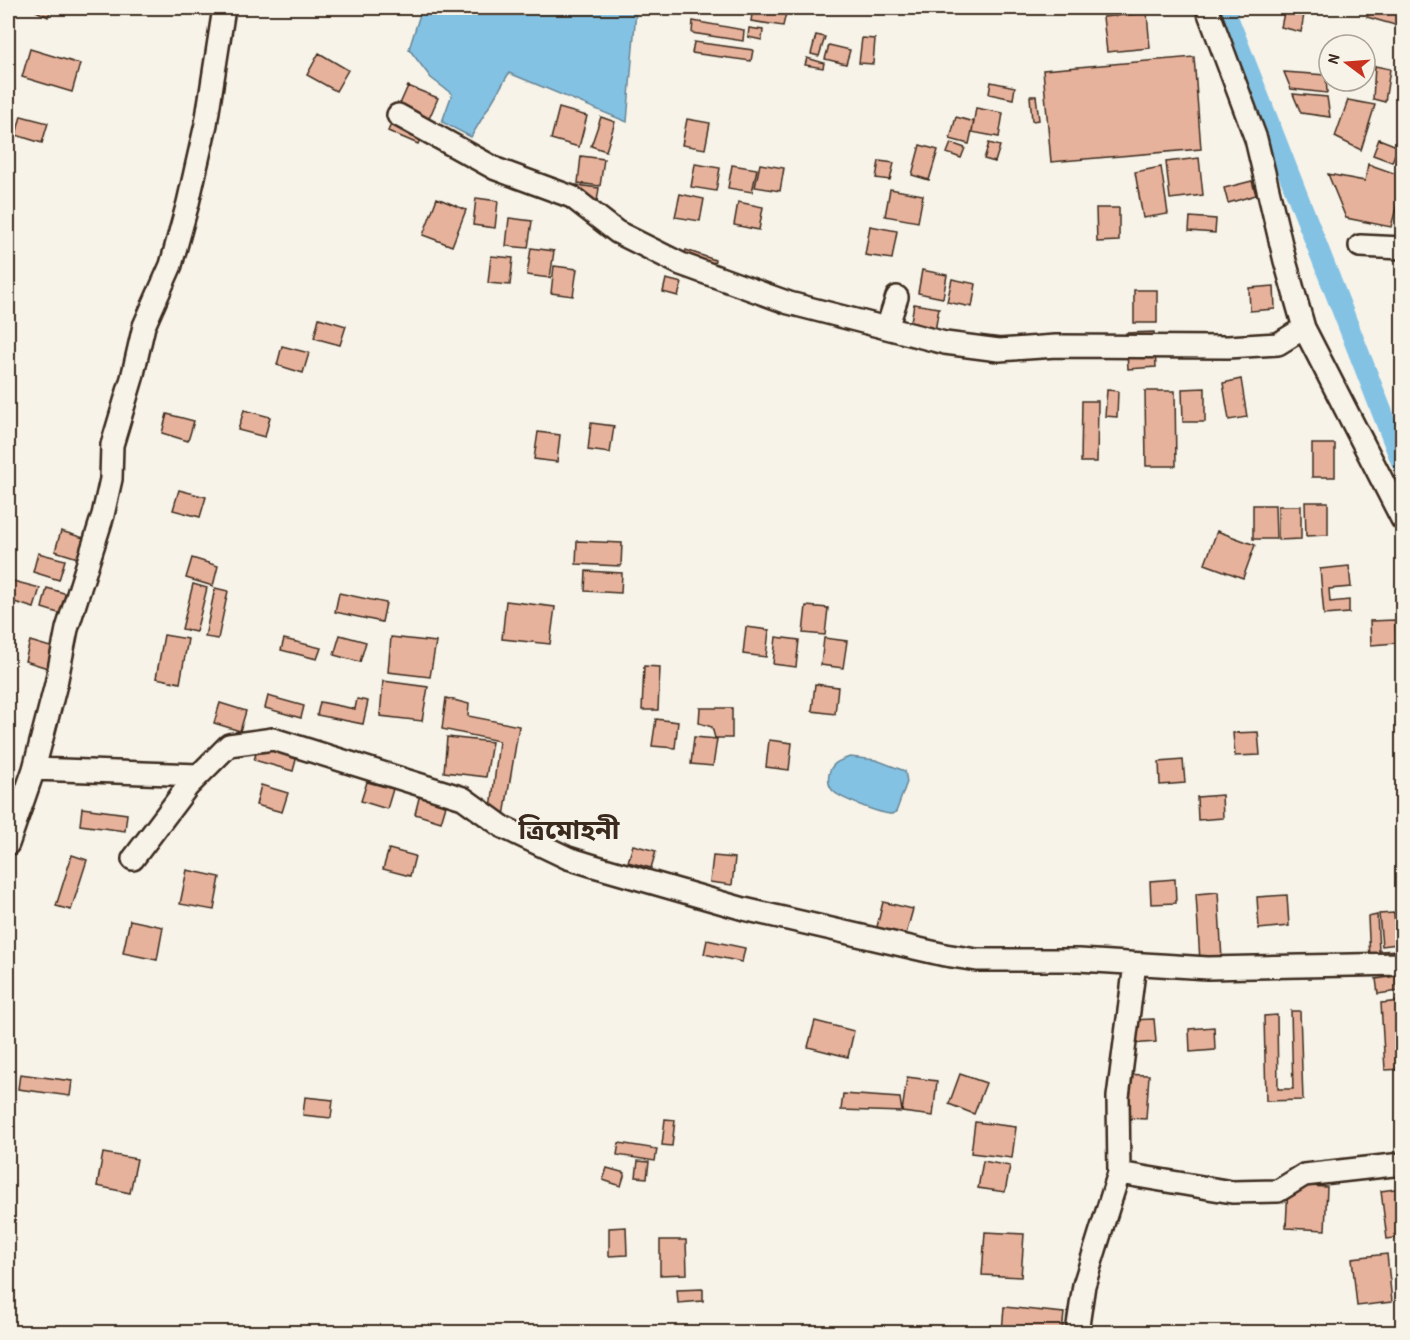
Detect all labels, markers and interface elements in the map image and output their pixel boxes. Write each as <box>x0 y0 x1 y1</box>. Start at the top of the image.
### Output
north arrow <box>1317 33 1377 93</box>
text: N <box>1321 51 1344 66</box>
district label: ত্রিমোহনী <box>518 811 620 847</box>

